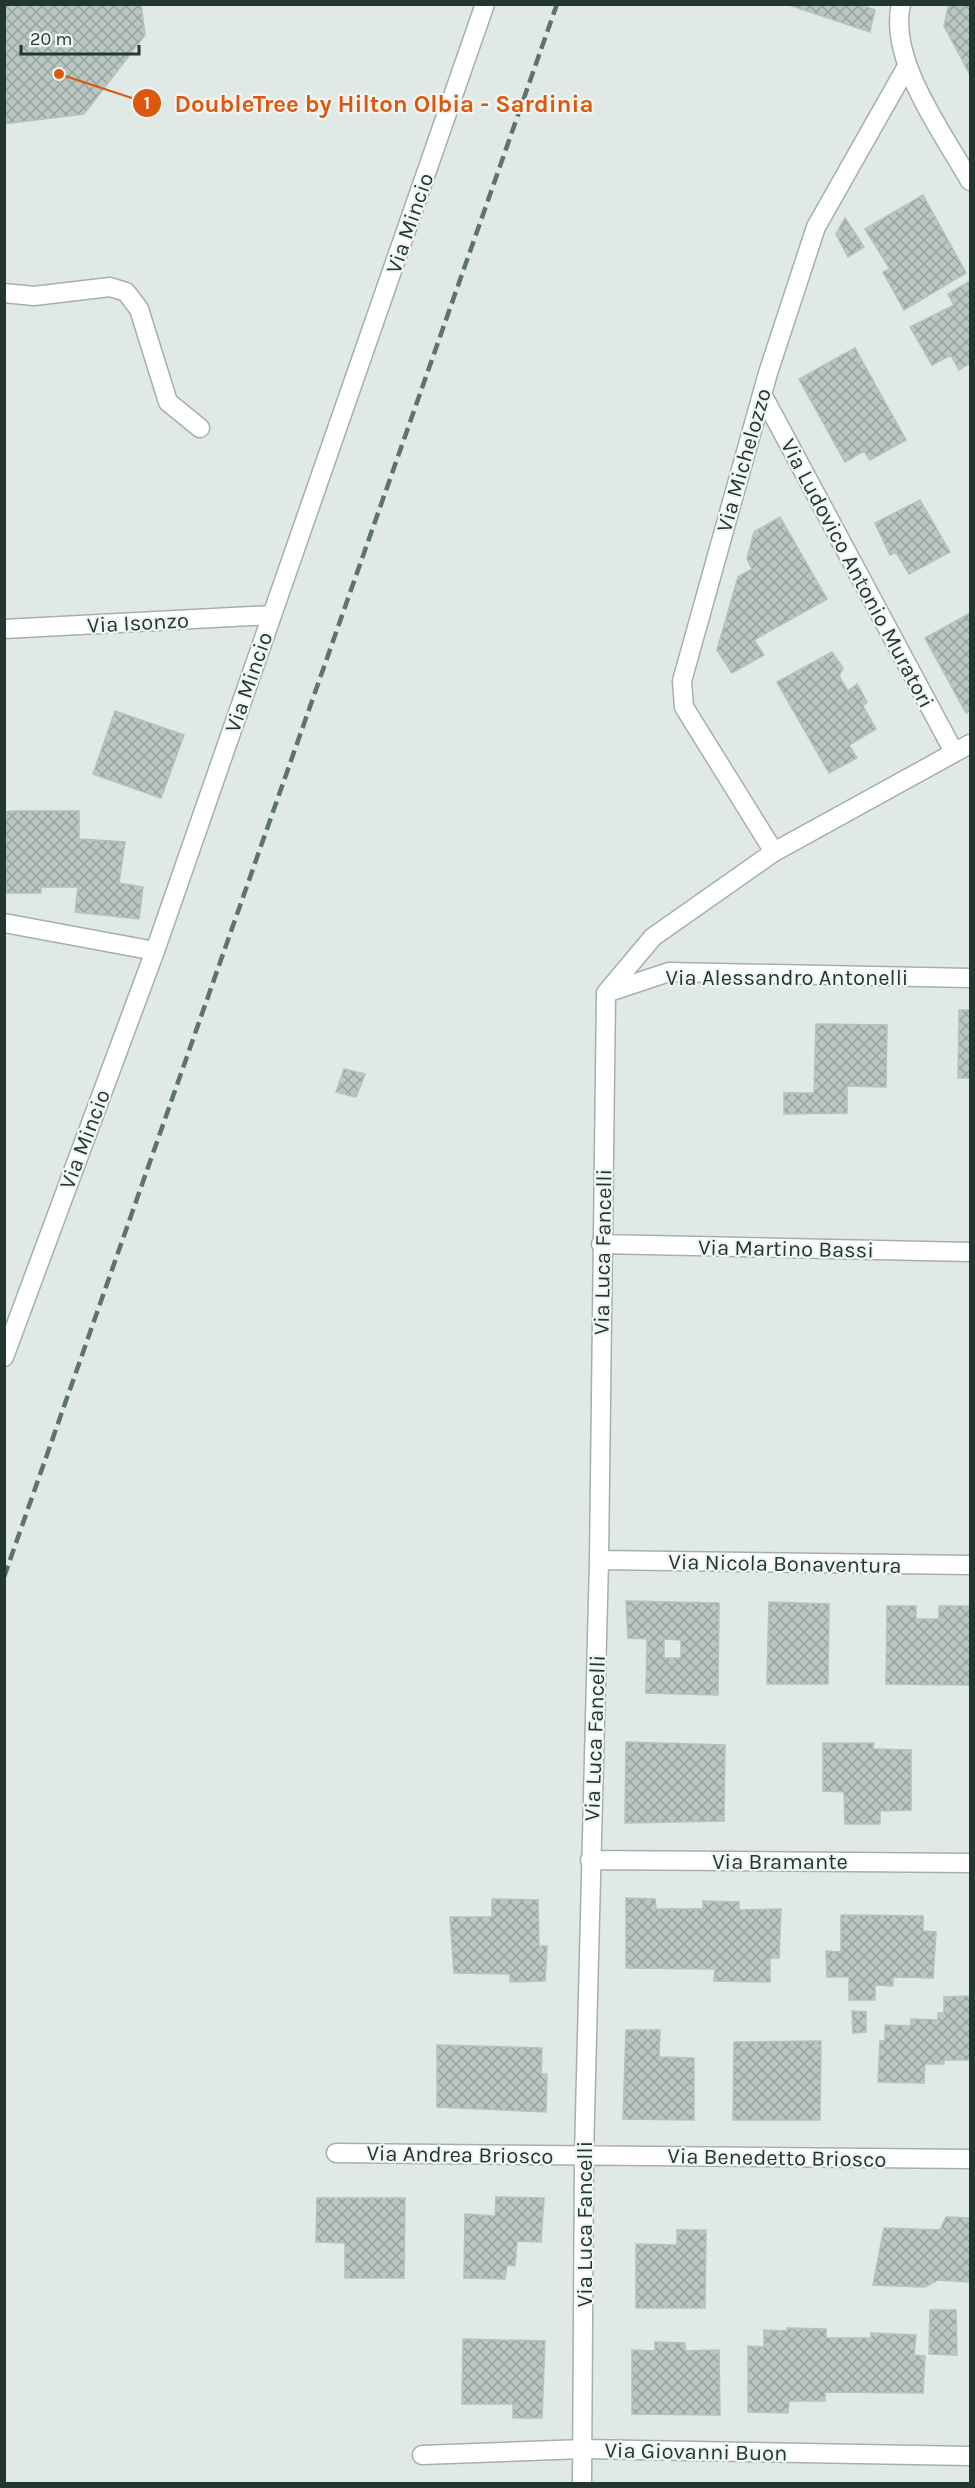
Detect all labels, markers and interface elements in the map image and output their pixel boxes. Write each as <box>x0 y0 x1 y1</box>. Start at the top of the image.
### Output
scale bar <box>21 18 140 56</box>
text: 20 m <box>30 28 72 50</box>
callout: DoubleTree by Hilton Olbia - Sardinia <box>132 82 605 124</box>
text: DoubleTree by Hilton Olbia - Sardinia <box>175 90 593 118</box>
text: 1 <box>144 92 150 114</box>
street label: Via Mincio <box>381 170 439 277</box>
street label: Via Michelozzo <box>711 385 777 535</box>
street label: Via Ludovico Antonio Muratori <box>775 434 939 713</box>
street label: Via Isonzo <box>87 607 190 639</box>
street label: Via Mincio <box>220 629 278 736</box>
street label: Via Alessandro Antonelli <box>666 965 908 991</box>
street label: Via Mincio <box>54 1086 116 1193</box>
street label: Via Luca Fancelli <box>589 1169 617 1335</box>
street label: Via Martino Bassi <box>698 1234 874 1264</box>
street label: Via Nicola Bonaventura <box>668 1549 902 1579</box>
street label: Via Luca Fancelli <box>579 1654 611 1822</box>
street label: Via Bramante <box>712 1849 848 1875</box>
street label: Via Andrea Briosco <box>366 2140 554 2170</box>
street label: Via Luca Fancelli <box>572 2141 598 2307</box>
street label: Via Benedetto Briosco <box>667 2143 887 2173</box>
street label: Via Giovanni Buon <box>604 2437 788 2467</box>

